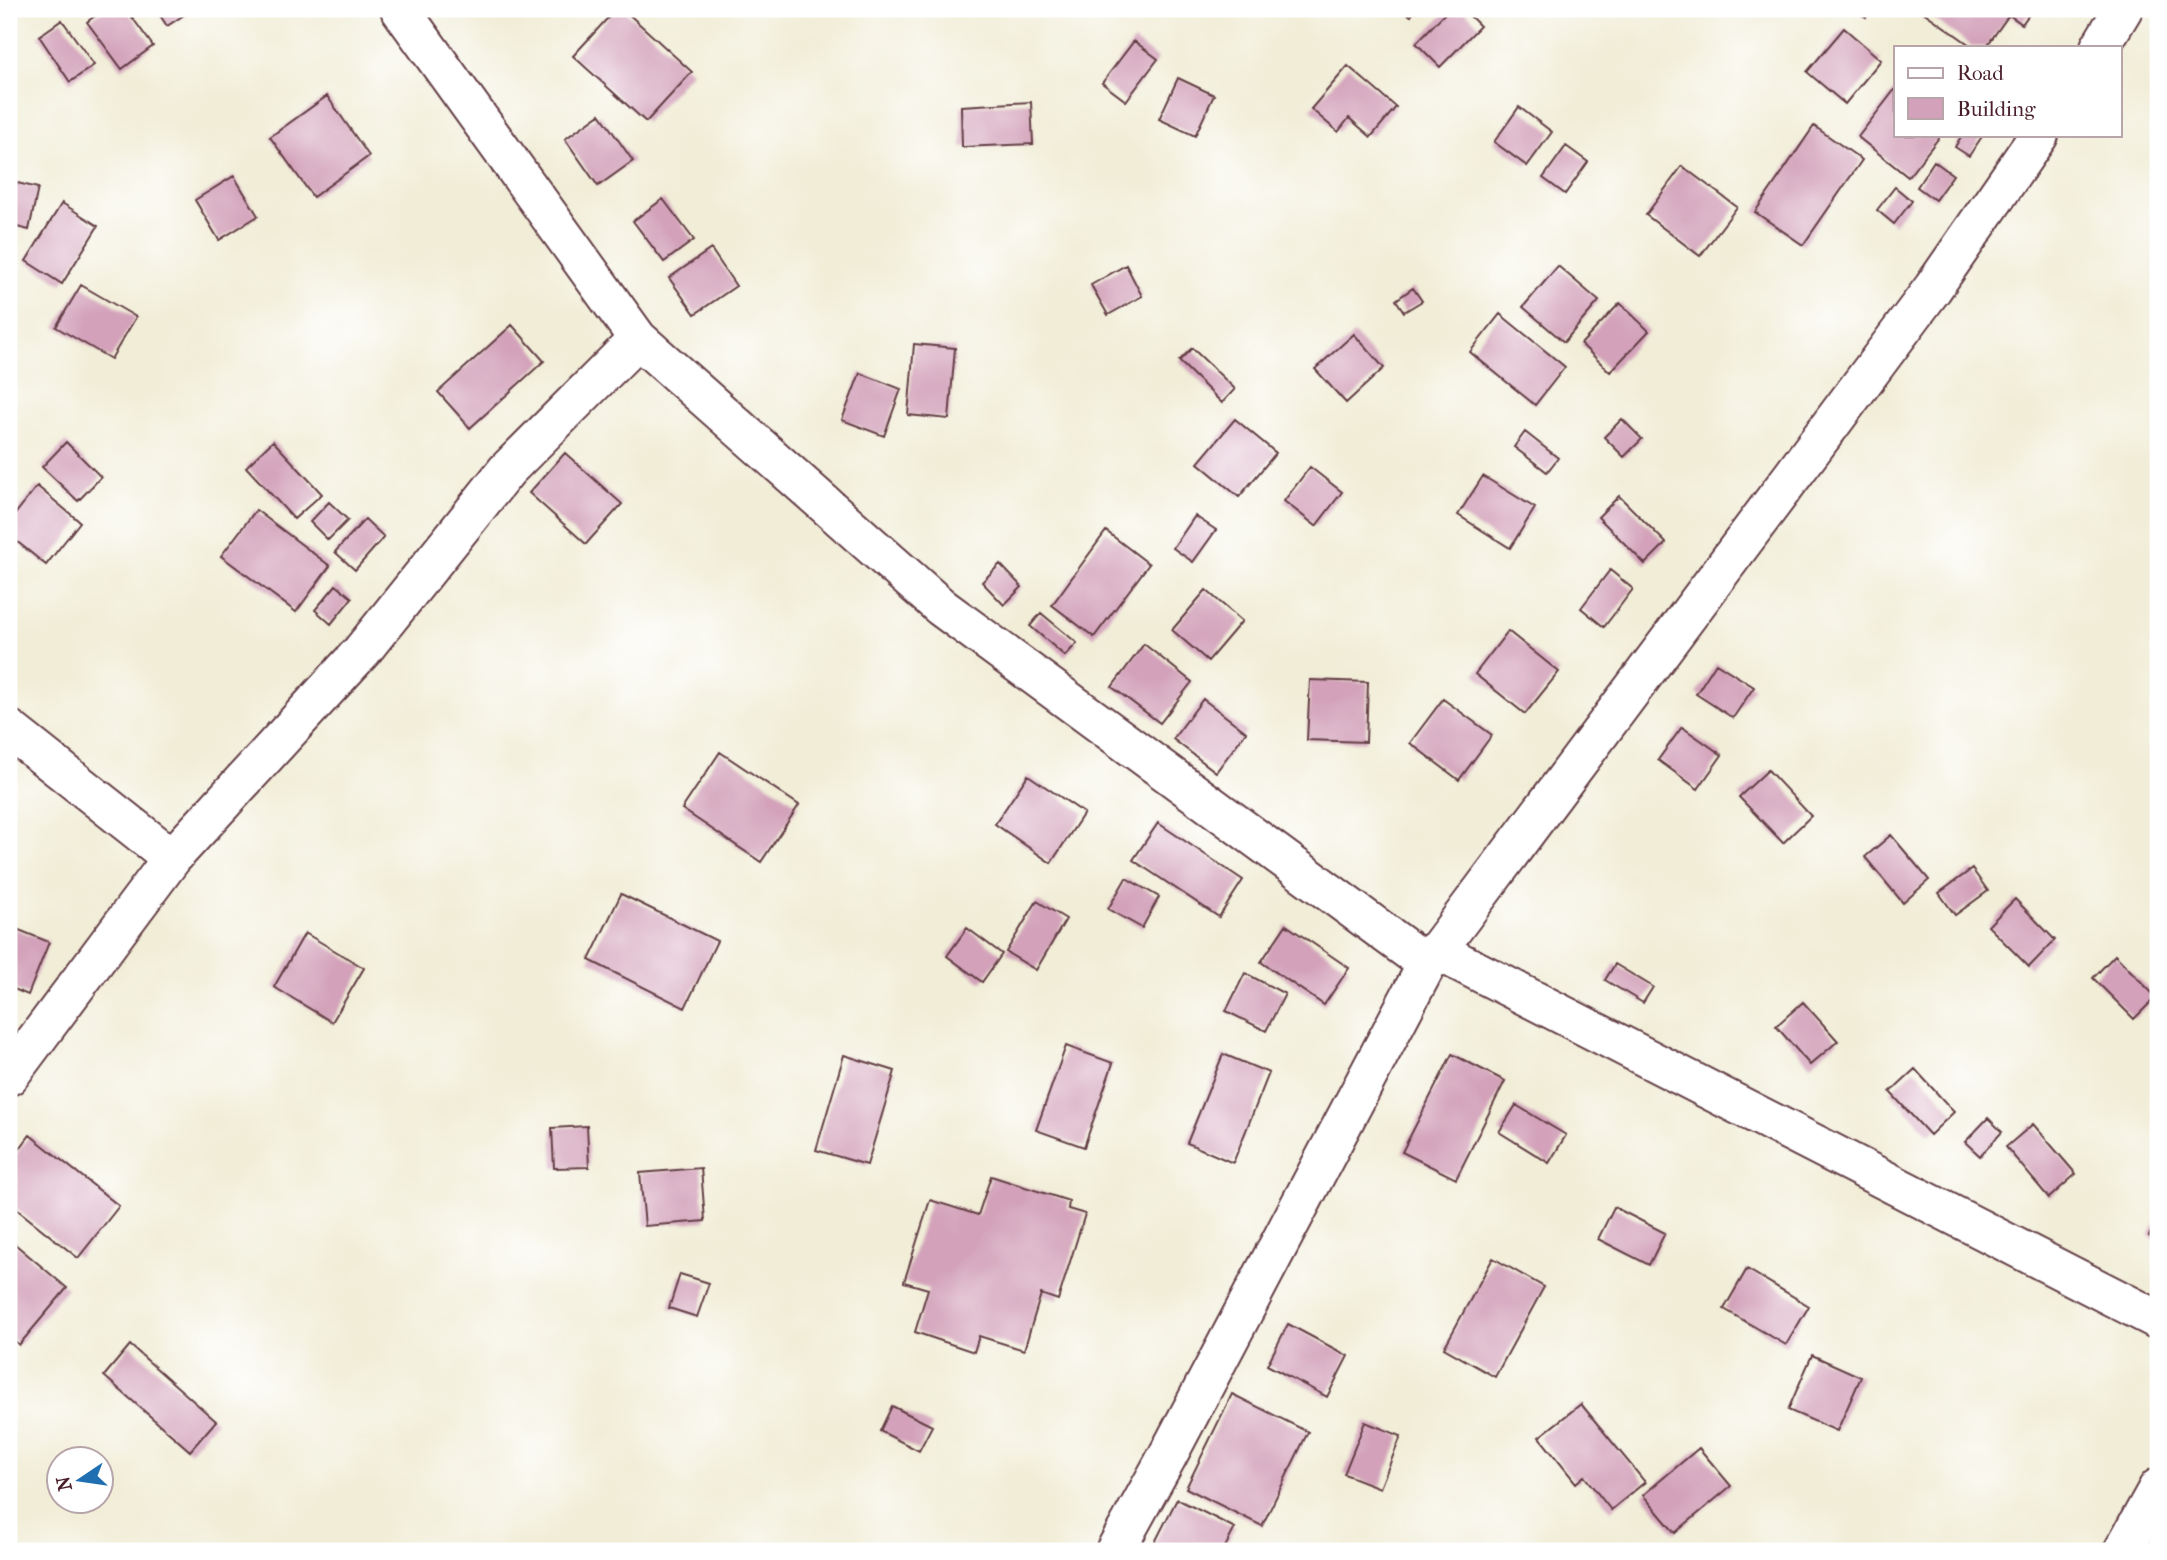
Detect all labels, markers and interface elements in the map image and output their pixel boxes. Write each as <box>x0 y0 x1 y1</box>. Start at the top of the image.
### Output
legend <box>1894 46 2122 136</box>
text: Road <box>1957 61 2004 85</box>
text: Building <box>1957 97 2036 121</box>
north arrow <box>46 1444 116 1514</box>
text: N <box>52 1474 77 1493</box>

